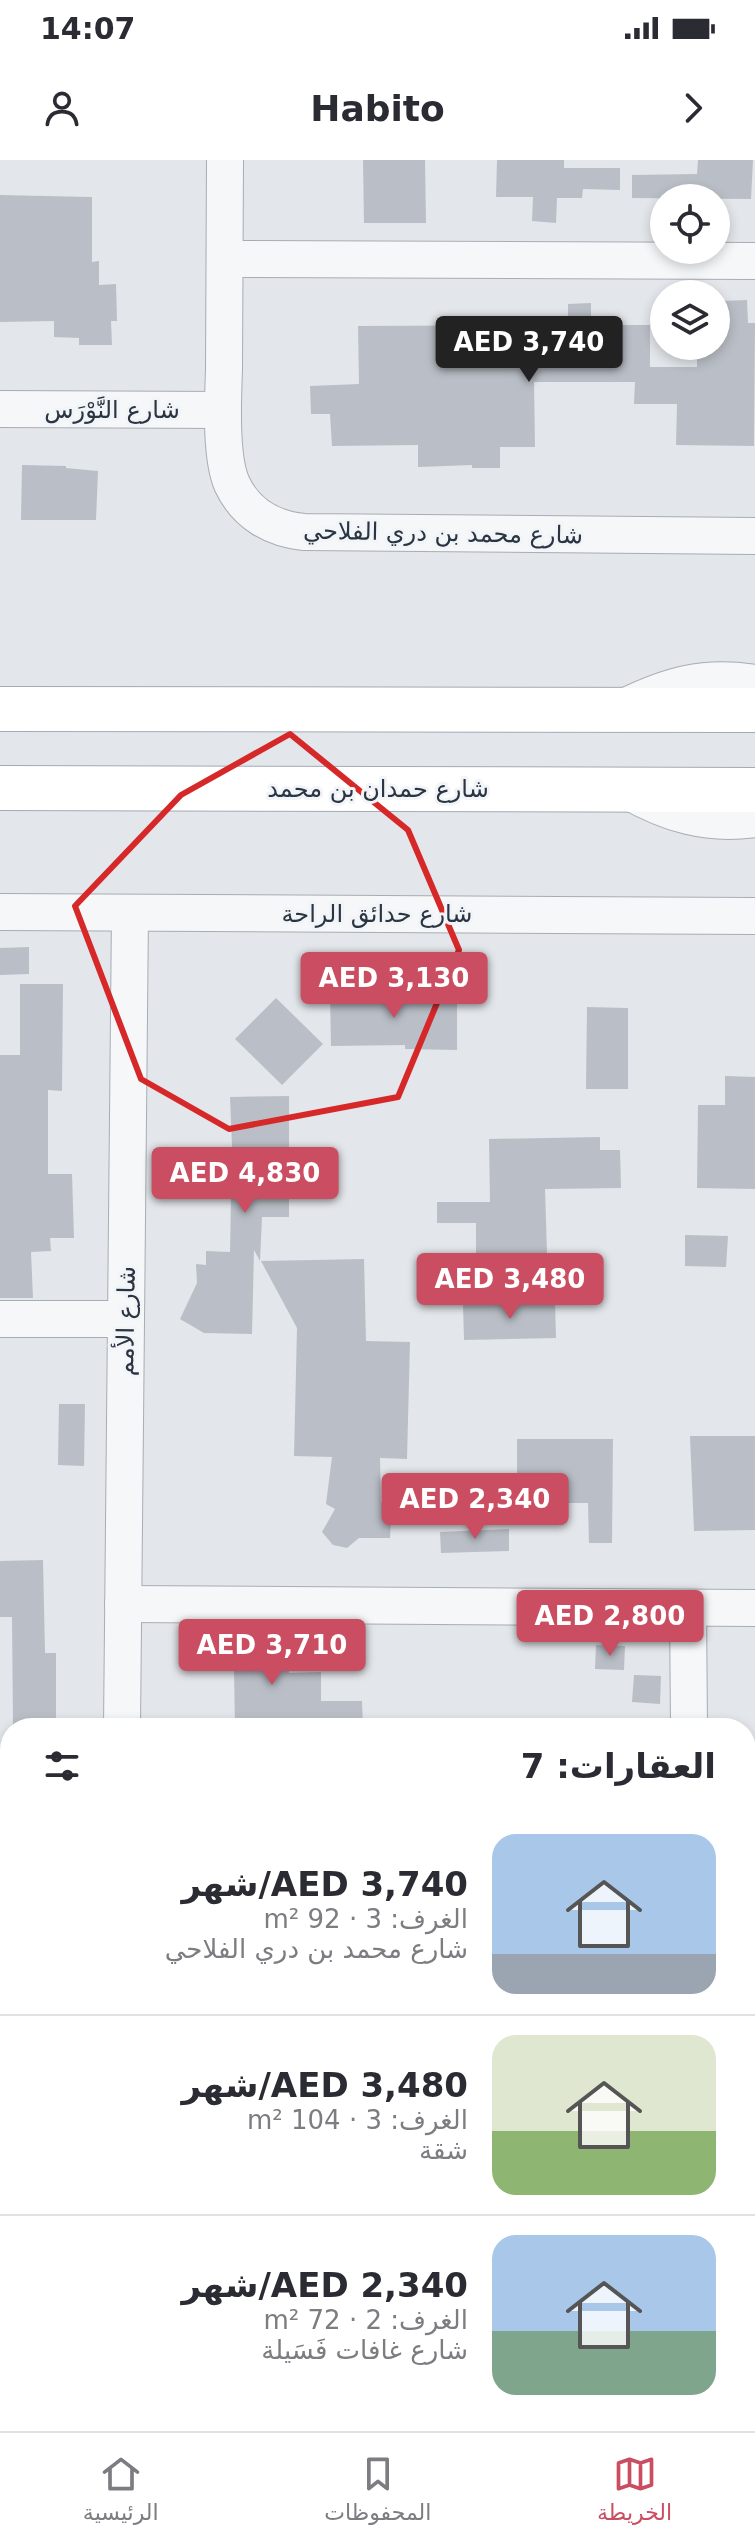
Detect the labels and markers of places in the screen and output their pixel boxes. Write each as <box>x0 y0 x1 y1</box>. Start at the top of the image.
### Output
pin: AED 3,740 <box>437 316 621 384</box>
pin: AED 3,130 <box>302 952 486 1020</box>
pin: AED 4,830 <box>153 1147 337 1215</box>
pin: AED 3,480 <box>418 1253 602 1321</box>
pin: AED 2,340 <box>383 1473 567 1541</box>
pin: AED 2,800 <box>518 1590 702 1658</box>
pin: AED 3,710 <box>180 1619 364 1687</box>

